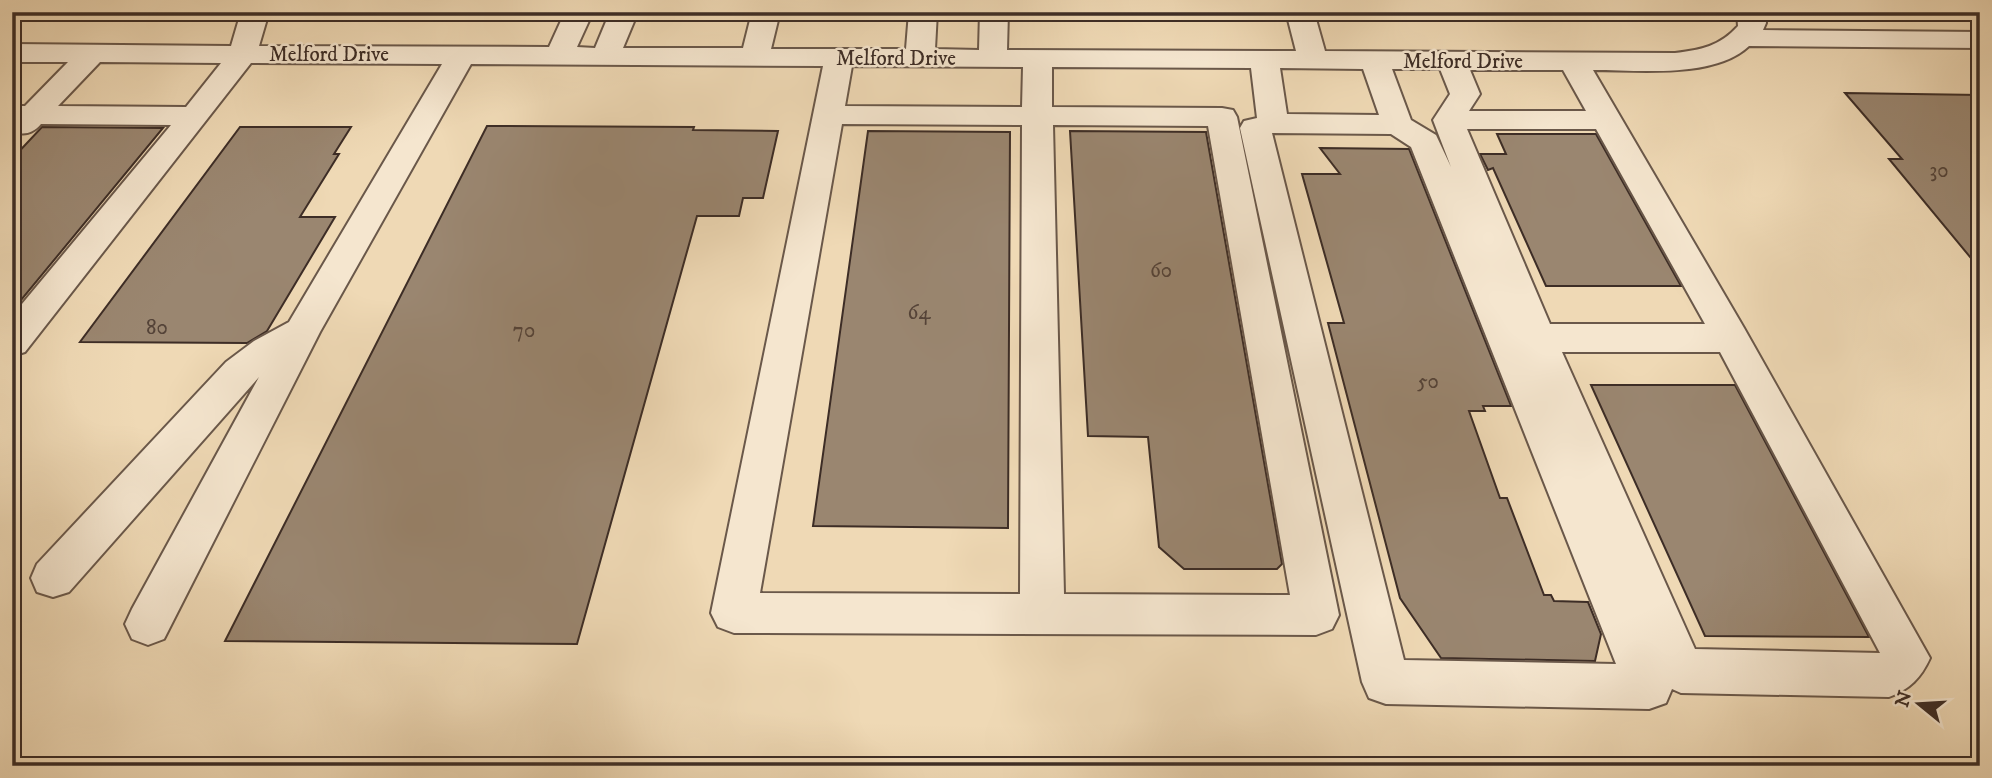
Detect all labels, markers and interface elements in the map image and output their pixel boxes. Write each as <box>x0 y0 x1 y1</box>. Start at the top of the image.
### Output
street label: Melford Drive <box>269 42 389 68</box>
street label: Melford Drive <box>836 46 956 72</box>
street label: Melford Drive <box>1403 49 1523 75</box>
house number: 30 <box>1929 158 1949 184</box>
house number: 60 <box>1150 258 1172 284</box>
house number: 64 <box>907 300 931 326</box>
house number: 80 <box>146 315 168 341</box>
house number: 70 <box>513 318 535 344</box>
house number: 50 <box>1417 369 1439 395</box>
north arrow <box>1884 670 1954 740</box>
text: N <box>1891 688 1918 710</box>

